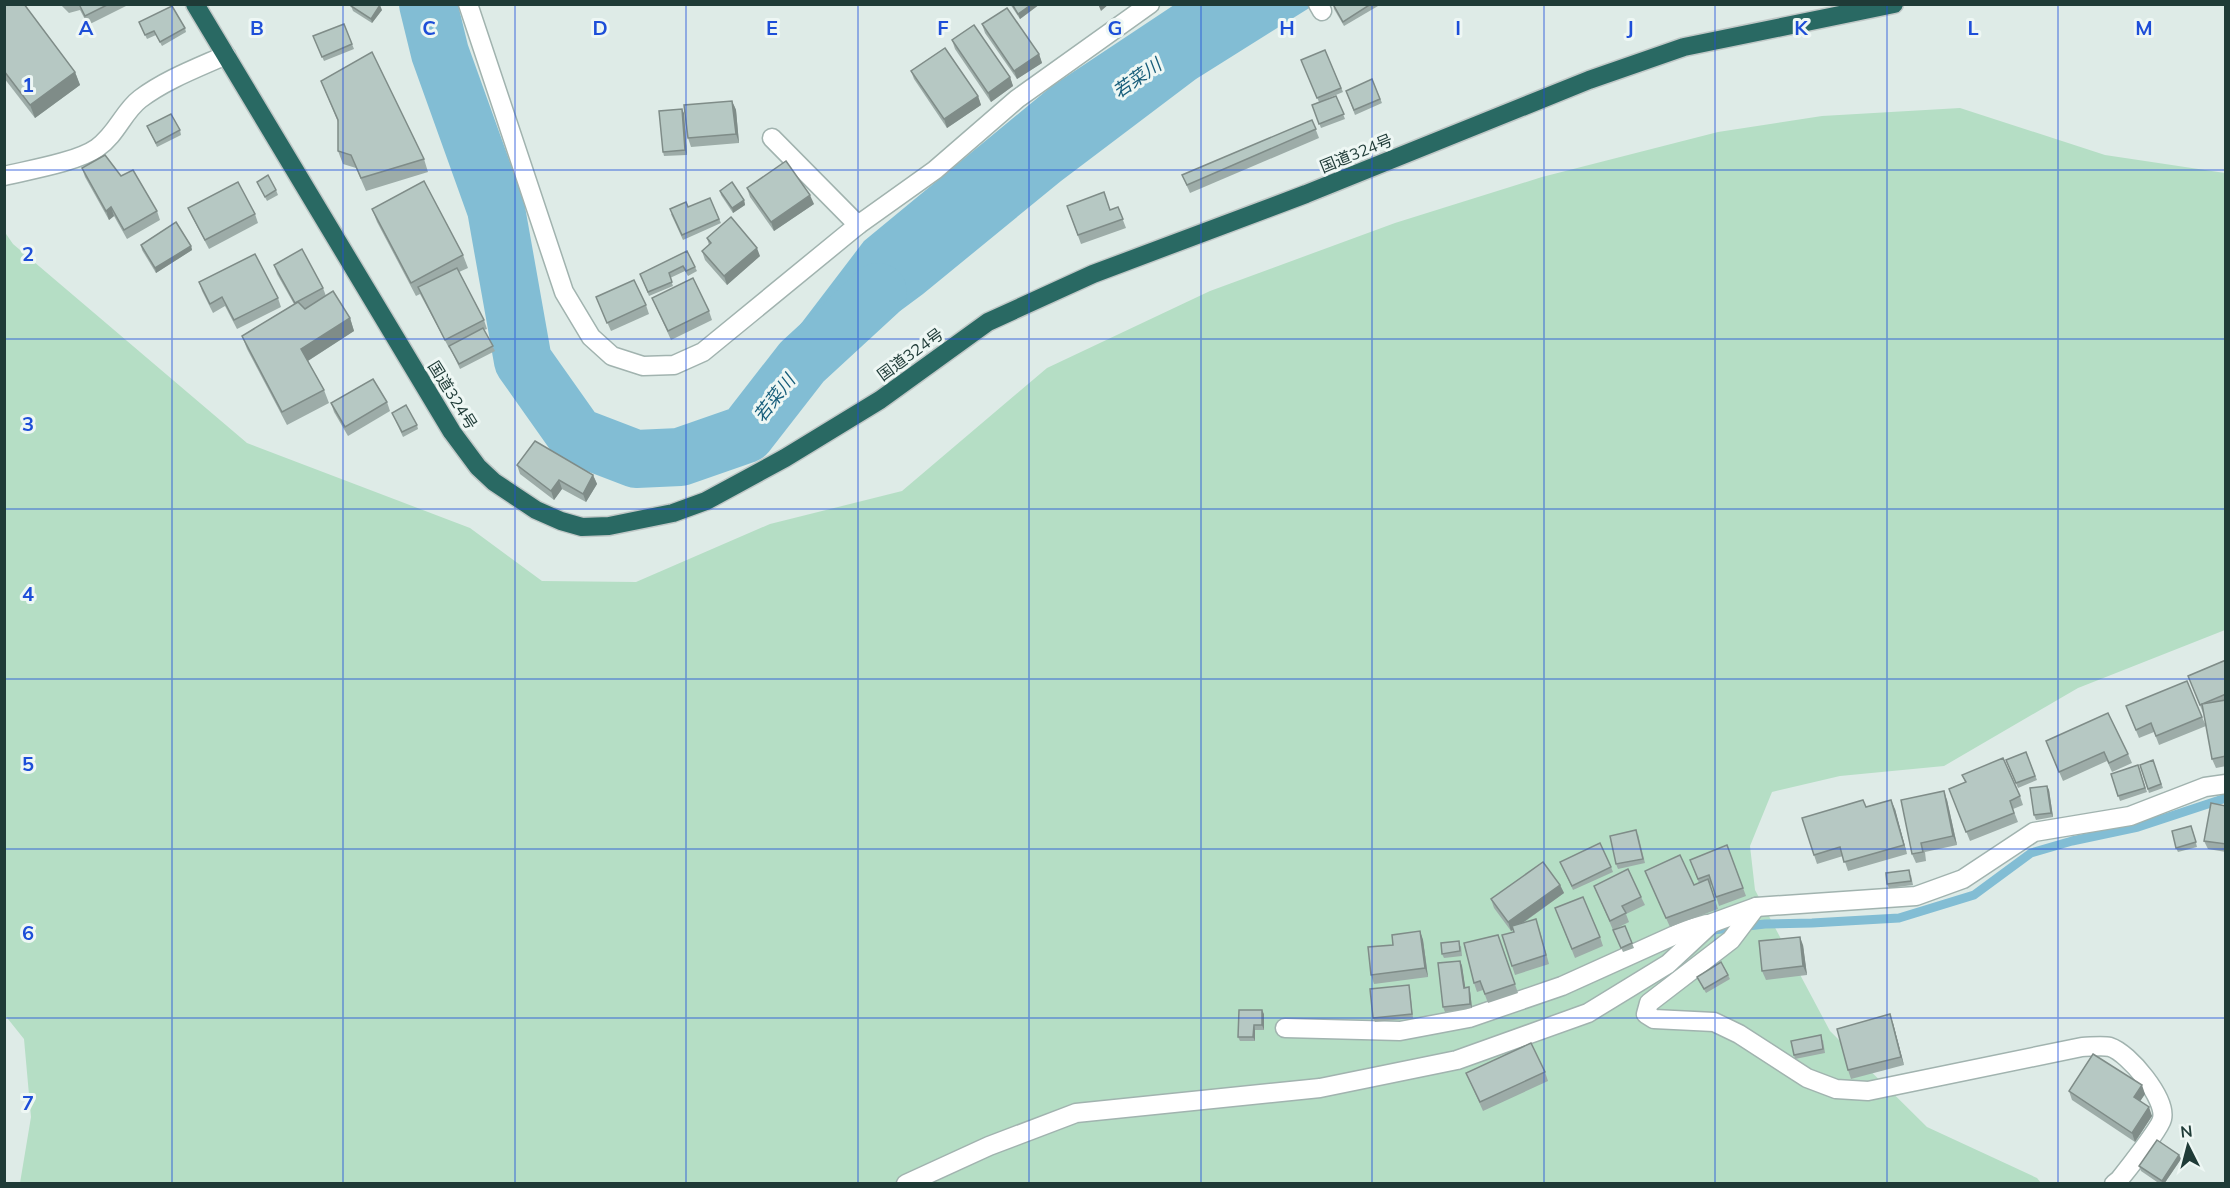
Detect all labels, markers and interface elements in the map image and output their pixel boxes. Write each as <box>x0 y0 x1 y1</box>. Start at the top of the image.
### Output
text: A <box>79 15 94 40</box>
text: B <box>250 15 264 40</box>
text: C <box>422 15 436 40</box>
text: D <box>592 15 608 40</box>
text: E <box>766 15 778 40</box>
text: F <box>937 15 949 40</box>
text: G <box>1108 15 1122 40</box>
text: H <box>1279 15 1295 40</box>
text: I <box>1455 15 1461 40</box>
text: J <box>1626 15 1634 40</box>
text: K <box>1794 15 1808 40</box>
text: L <box>1967 15 1979 40</box>
text: M <box>2135 15 2153 40</box>
water label: 若菜川 <box>1108 52 1167 103</box>
text: 1 <box>22 72 34 97</box>
street label: 国道324号 <box>1317 129 1395 177</box>
text: 2 <box>22 241 34 266</box>
street label: 国道324号 <box>873 323 947 385</box>
street label: 国道324号 <box>424 357 482 433</box>
water label: 若菜川 <box>748 368 801 426</box>
text: 3 <box>22 411 34 436</box>
text: 4 <box>22 581 34 606</box>
text: 5 <box>22 751 34 776</box>
text: 6 <box>22 920 34 945</box>
text: 7 <box>22 1090 34 1115</box>
north arrow <box>2158 1116 2218 1176</box>
text: N <box>2179 1121 2193 1142</box>

